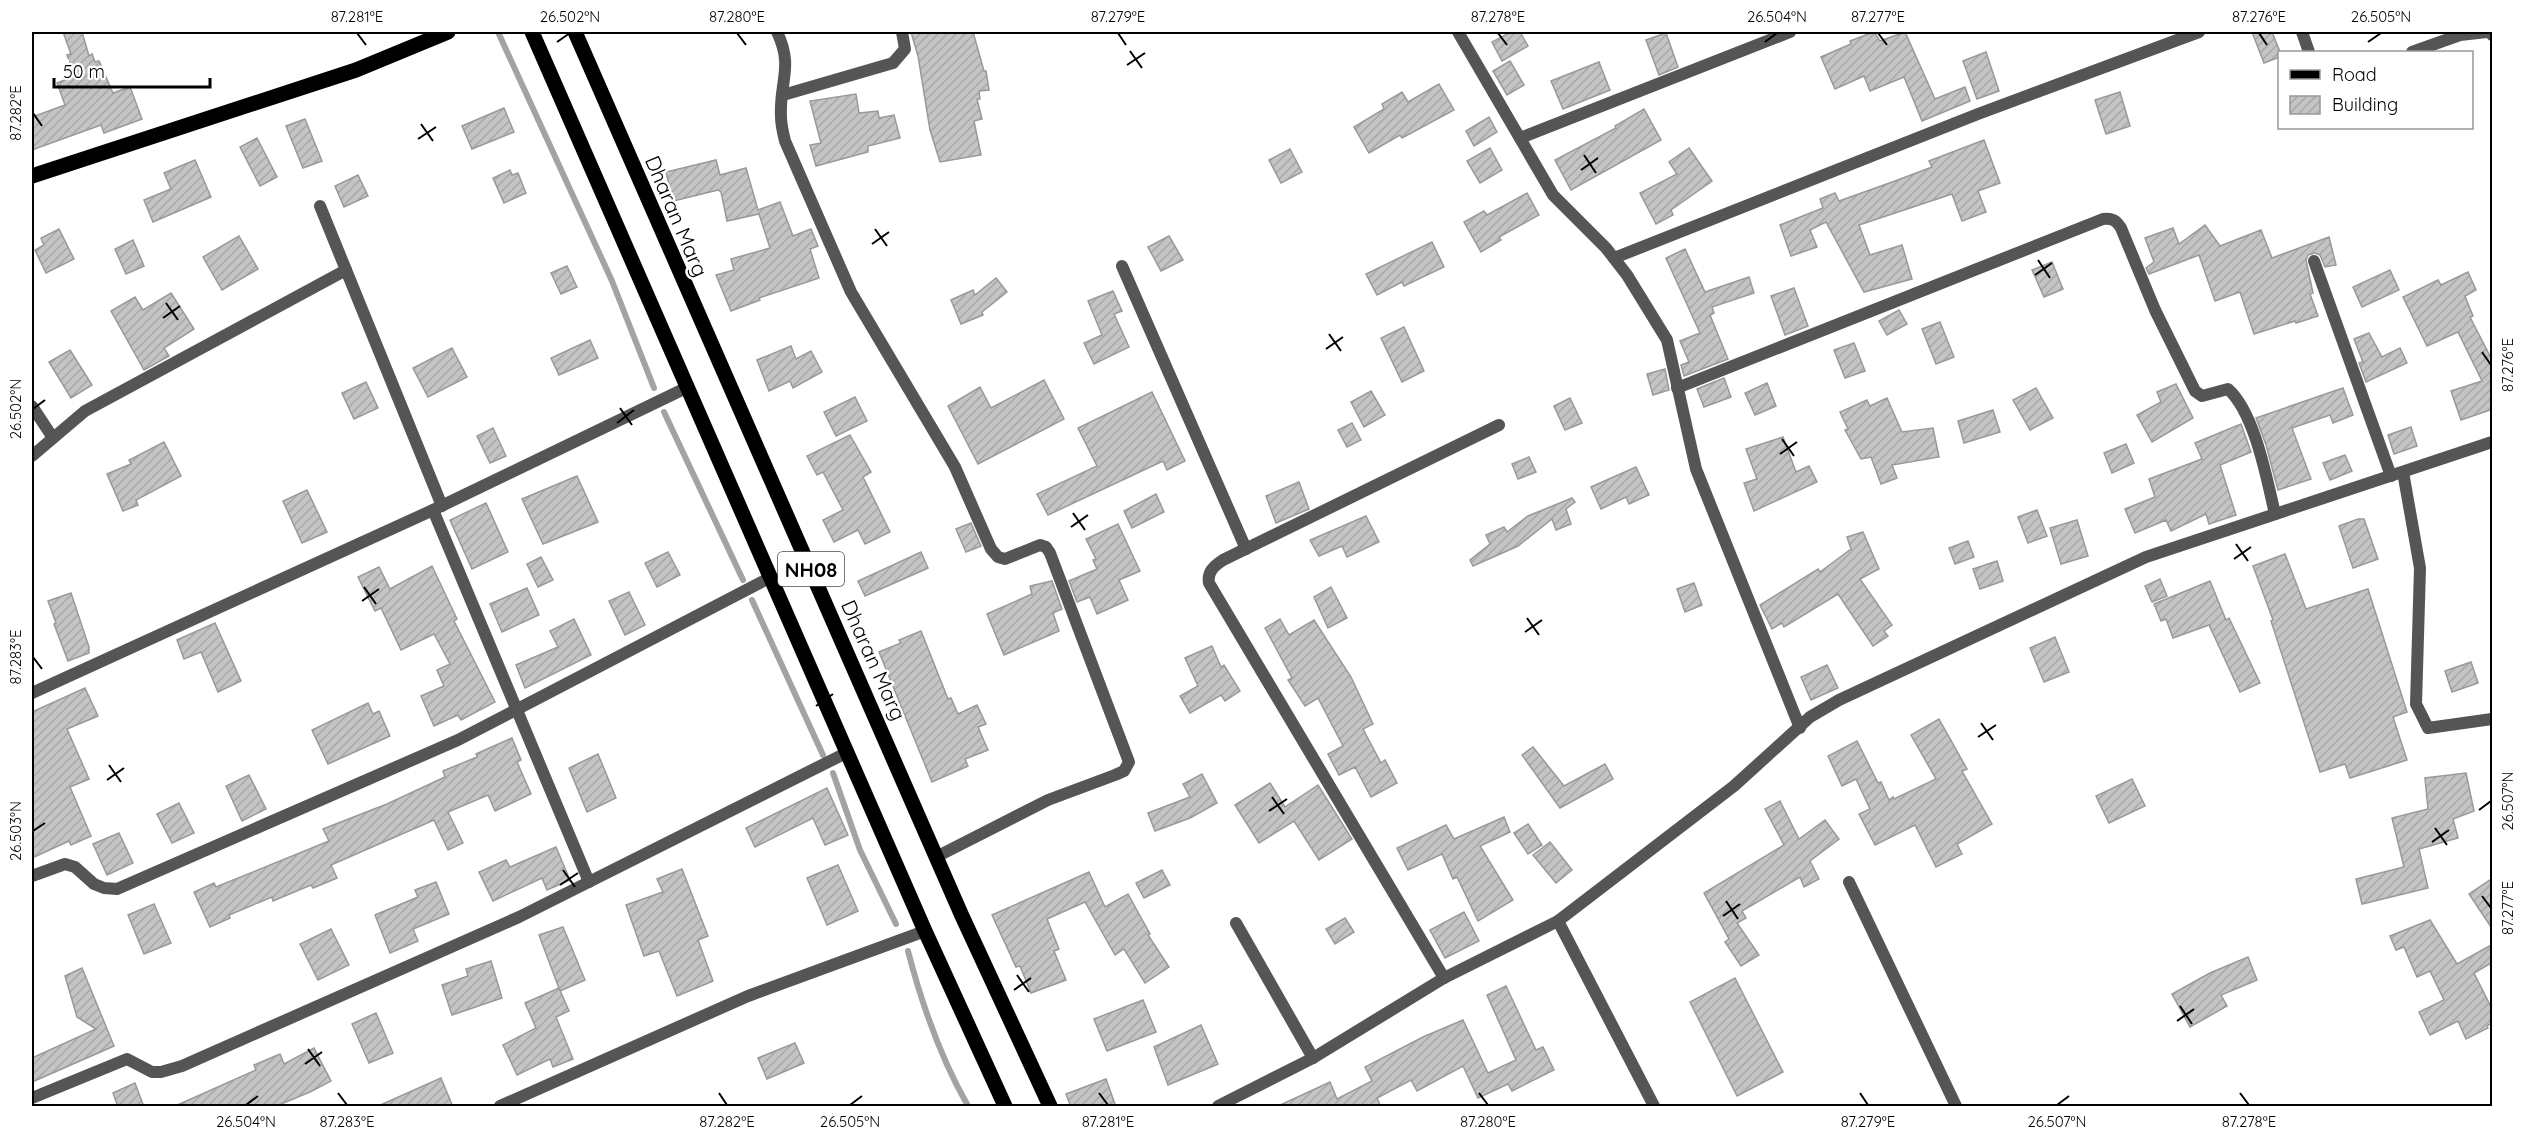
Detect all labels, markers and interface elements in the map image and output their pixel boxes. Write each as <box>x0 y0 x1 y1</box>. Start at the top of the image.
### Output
text: 87.281°E <box>331 7 383 26</box>
text: 26.502°N <box>540 7 600 26</box>
text: 87.280°E <box>709 7 765 26</box>
text: 87.279°E <box>1091 7 1145 26</box>
text: 87.278°E <box>1471 7 1525 26</box>
text: 26.504°N <box>1747 7 1807 26</box>
text: 87.277°E <box>1851 7 1905 26</box>
text: 87.276°E <box>2232 7 2286 26</box>
text: 26.505°N <box>2351 7 2411 26</box>
scale bar <box>54 51 210 89</box>
legend <box>2278 51 2473 129</box>
text: 50 m <box>63 60 105 83</box>
text: Road <box>2332 63 2377 86</box>
text: 87.282°E <box>6 85 25 141</box>
text: Building <box>2332 93 2398 116</box>
street label: Dharan Marg <box>640 151 714 281</box>
text: 87.276°E <box>2498 338 2517 392</box>
text: 26.502°N <box>6 379 25 439</box>
road number: NH08 <box>778 552 844 586</box>
street label: Dharan Marg <box>836 596 912 724</box>
text: 87.283°E <box>6 630 25 684</box>
text: 26.507°N <box>2498 772 2517 830</box>
text: 26.503°N <box>6 801 25 861</box>
text: 87.277°E <box>2498 881 2517 935</box>
text: 26.504°N <box>216 1112 276 1131</box>
text: 87.283°E <box>320 1112 374 1131</box>
text: 87.282°E <box>699 1112 755 1131</box>
text: 26.505°N <box>820 1112 880 1131</box>
text: 87.281°E <box>1082 1112 1134 1131</box>
text: 87.280°E <box>1460 1112 1516 1131</box>
text: 87.279°E <box>1841 1112 1895 1131</box>
text: 26.507°N <box>2028 1112 2086 1131</box>
text: 87.278°E <box>2222 1112 2276 1131</box>

